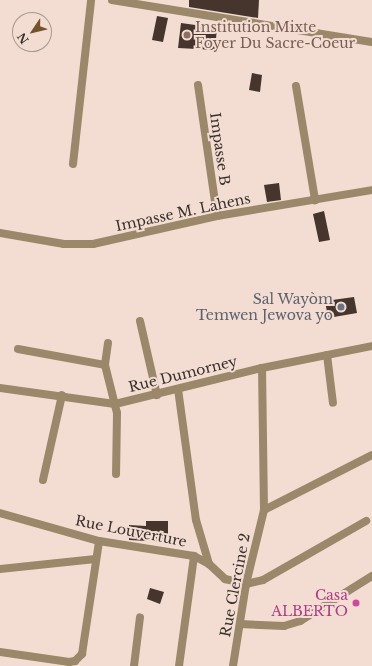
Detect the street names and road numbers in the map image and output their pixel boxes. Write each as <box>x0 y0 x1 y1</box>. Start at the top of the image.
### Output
street label: Impasse B <box>207 111 233 187</box>
street label: Impasse M. Lahens <box>114 189 252 235</box>
street label: Rue Dumorney <box>127 352 239 396</box>
street label: Rue Louverture <box>74 512 188 550</box>
street label: Rue Clercine 2 <box>217 532 253 638</box>

